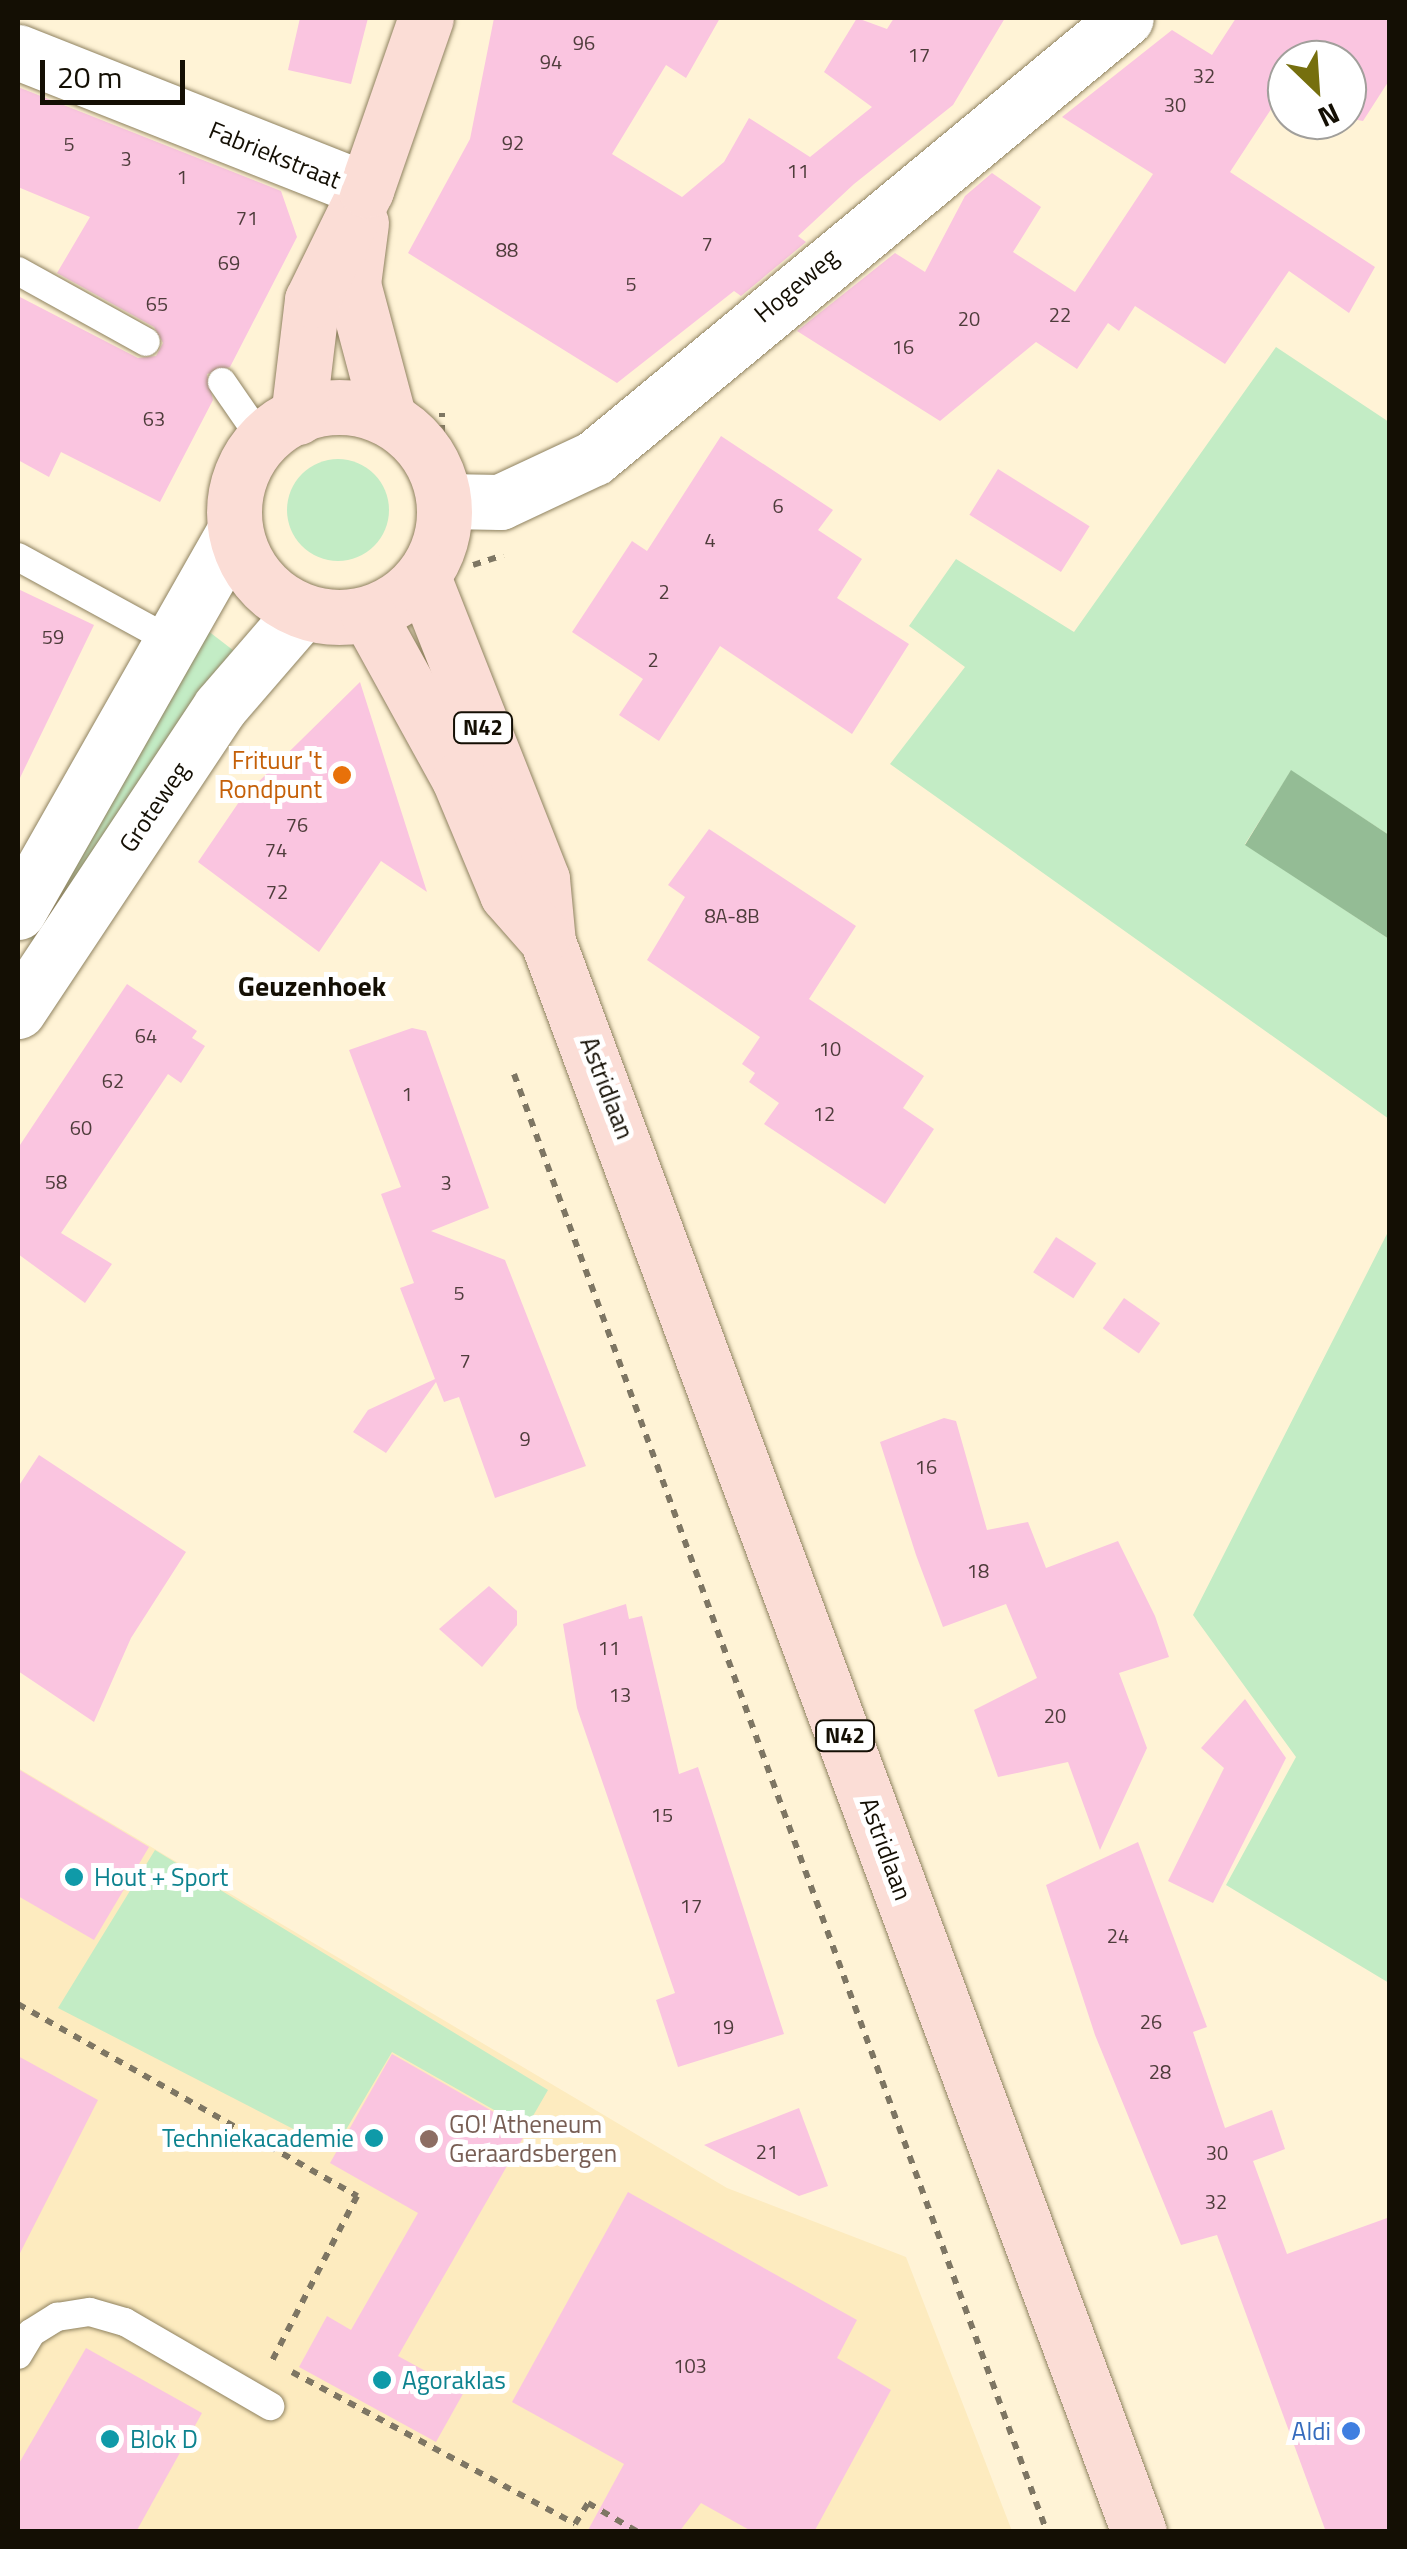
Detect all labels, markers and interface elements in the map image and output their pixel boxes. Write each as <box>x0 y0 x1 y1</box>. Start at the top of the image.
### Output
house number: 96 <box>573 30 595 54</box>
scale bar <box>45 40 190 102</box>
north arrow <box>1267 40 1367 140</box>
house number: 17 <box>908 42 930 66</box>
house number: 94 <box>540 49 562 73</box>
text: 20 m <box>57 54 122 100</box>
house number: 32 <box>1193 63 1215 87</box>
house number: 30 <box>1164 92 1186 116</box>
text: N <box>1311 92 1347 139</box>
street label: Fabriekstraat <box>205 115 345 195</box>
house number: 92 <box>502 130 524 154</box>
house number: 5 <box>63 131 75 155</box>
house number: 3 <box>120 146 132 170</box>
house number: 11 <box>787 158 809 182</box>
house number: 1 <box>176 164 188 188</box>
house number: 71 <box>236 205 258 229</box>
house number: 7 <box>701 231 713 255</box>
house number: 88 <box>496 237 518 261</box>
street label: Hogeweg <box>748 241 844 329</box>
house number: 69 <box>218 250 240 274</box>
house number: 5 <box>625 271 637 295</box>
house number: 65 <box>146 291 168 315</box>
house number: 22 <box>1049 302 1071 326</box>
house number: 20 <box>958 306 980 330</box>
house number: 16 <box>892 334 914 358</box>
house number: 63 <box>143 406 165 430</box>
house number: 6 <box>772 493 784 517</box>
house number: 4 <box>704 527 716 551</box>
house number: 2 <box>658 579 670 603</box>
house number: 59 <box>42 624 64 648</box>
house number: 2 <box>647 647 659 671</box>
road number: N42 <box>453 711 513 745</box>
place label: Frituur 't Rondpunt <box>218 746 322 805</box>
street label: Groteweg <box>113 756 195 858</box>
marker: Frituur 't Rondpunt <box>331 764 353 786</box>
house number: 76 <box>286 812 308 836</box>
house number: 74 <box>265 837 287 861</box>
house number: 72 <box>266 879 288 903</box>
house number: 8A-8B <box>704 903 760 927</box>
district label: Geuzenhoek <box>238 969 386 1003</box>
house number: 64 <box>135 1023 157 1047</box>
street label: Astridlaan <box>574 1033 640 1143</box>
house number: 10 <box>819 1036 841 1060</box>
house number: 62 <box>102 1068 124 1092</box>
house number: 1 <box>401 1081 413 1105</box>
house number: 12 <box>813 1101 835 1125</box>
house number: 60 <box>70 1115 92 1139</box>
house number: 58 <box>45 1169 67 1193</box>
house number: 3 <box>440 1170 452 1194</box>
house number: 5 <box>453 1280 465 1304</box>
house number: 7 <box>459 1348 471 1372</box>
house number: 9 <box>519 1426 531 1450</box>
house number: 16 <box>915 1454 937 1478</box>
house number: 18 <box>967 1558 989 1582</box>
house number: 11 <box>598 1635 620 1659</box>
house number: 13 <box>609 1682 631 1706</box>
house number: 20 <box>1044 1703 1066 1727</box>
road number: N42 <box>815 1719 875 1753</box>
street label: Astridlaan <box>854 1794 918 1904</box>
house number: 15 <box>651 1802 673 1826</box>
place label: Hout + Sport <box>94 1862 228 1892</box>
marker: Hout + Sport <box>63 1866 85 1888</box>
house number: 17 <box>680 1893 702 1917</box>
house number: 24 <box>1107 1923 1129 1947</box>
house number: 26 <box>1140 2009 1162 2033</box>
house number: 19 <box>712 2014 734 2038</box>
house number: 28 <box>1149 2059 1171 2083</box>
place label: GO! Atheneum Geraardsbergen <box>449 2110 617 2169</box>
place label: Techniekacademie <box>162 2123 354 2153</box>
marker: Techniekacademie <box>363 2127 385 2149</box>
marker: GO! Atheneum Geraardsbergen <box>418 2128 440 2150</box>
house number: 21 <box>756 2139 778 2163</box>
house number: 30 <box>1206 2140 1228 2164</box>
house number: 32 <box>1205 2189 1227 2213</box>
house number: 103 <box>673 2353 707 2377</box>
place label: Agoraklas <box>402 2365 506 2395</box>
marker: Agoraklas <box>371 2369 393 2391</box>
place label: Aldi <box>1292 2416 1331 2446</box>
marker: Aldi <box>1340 2420 1362 2442</box>
place label: Blok D <box>130 2424 198 2454</box>
marker: Blok D <box>99 2428 121 2450</box>

